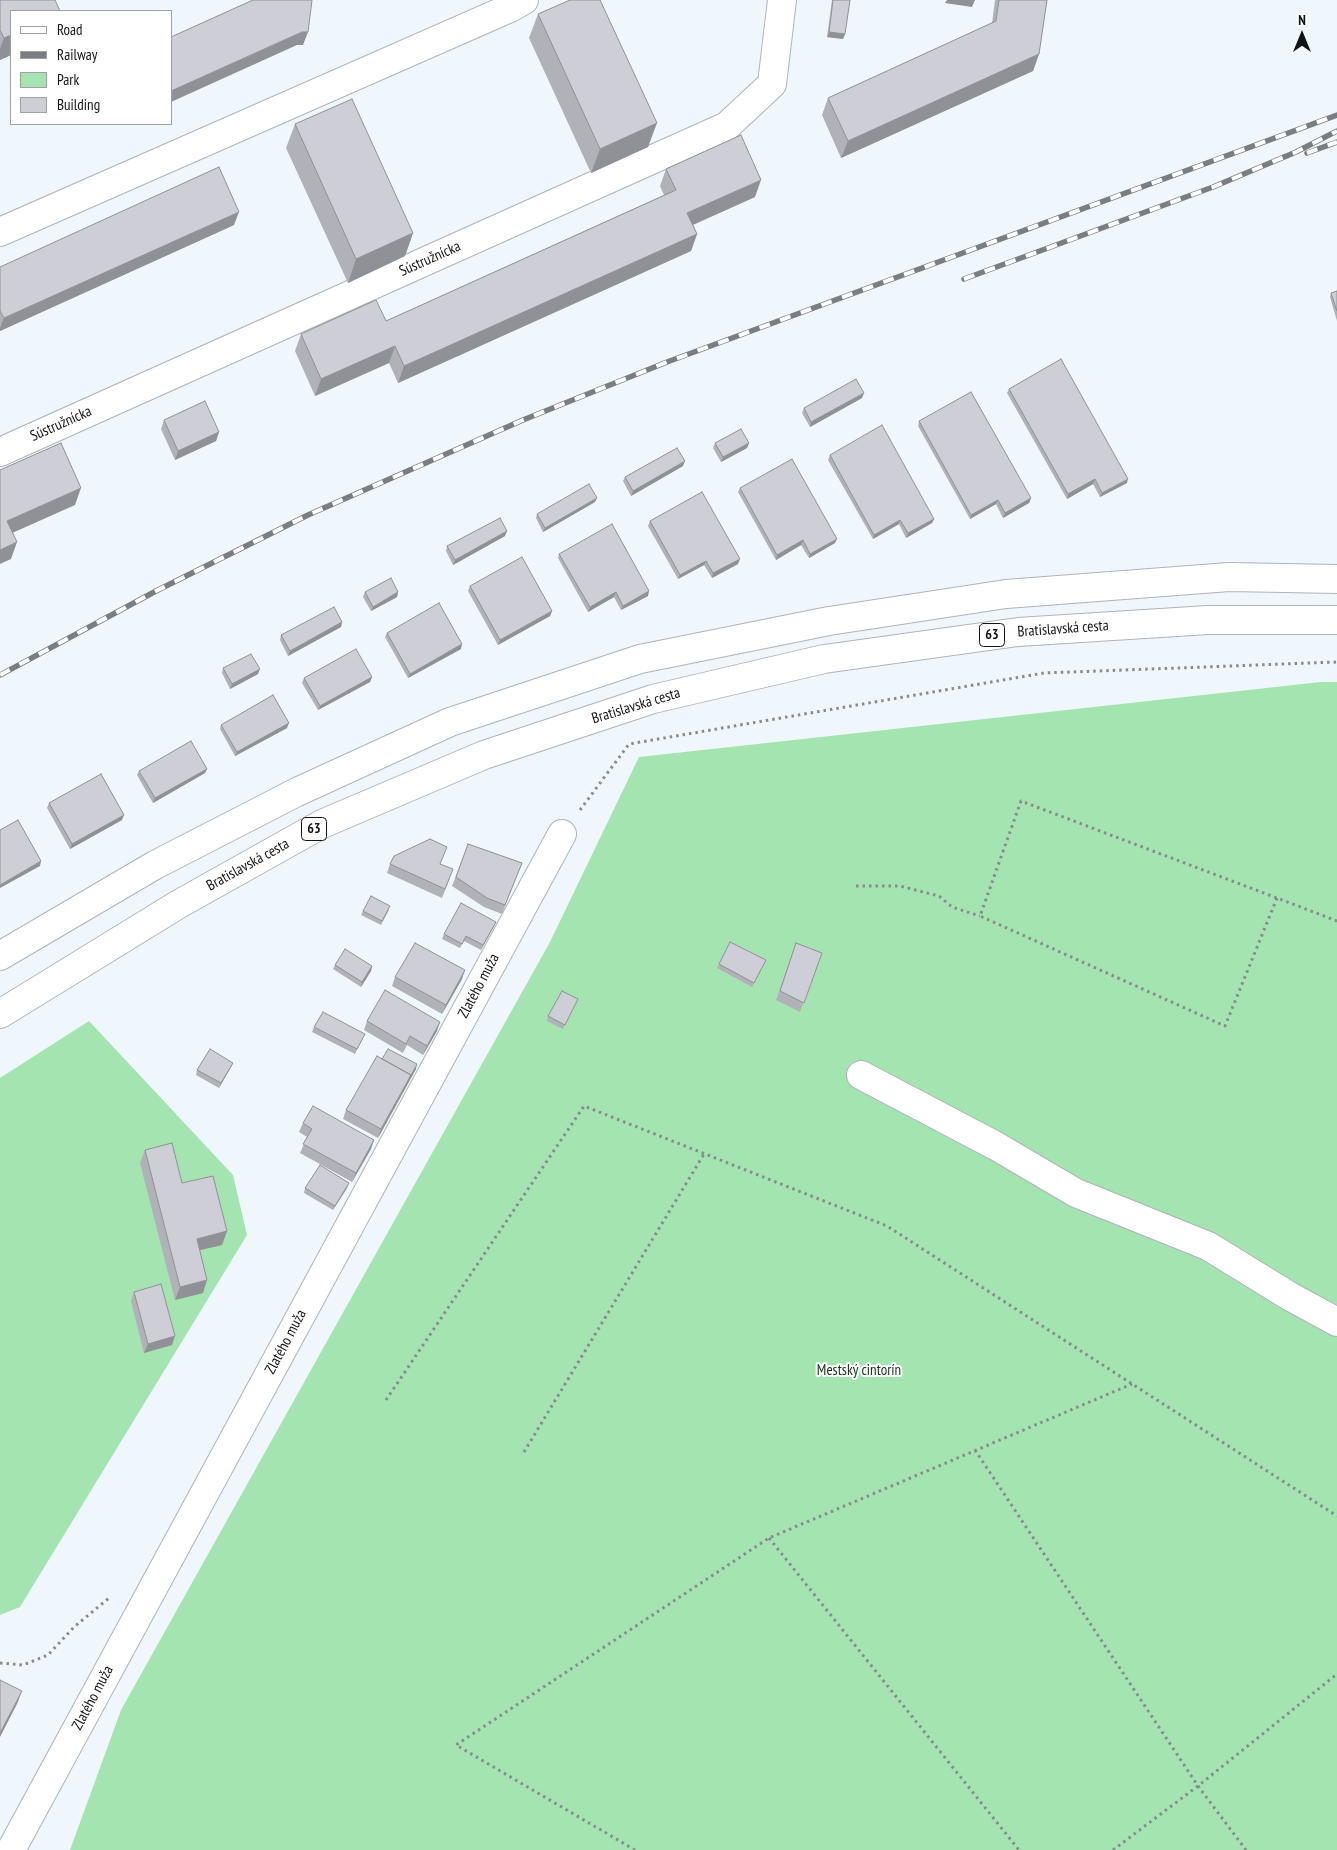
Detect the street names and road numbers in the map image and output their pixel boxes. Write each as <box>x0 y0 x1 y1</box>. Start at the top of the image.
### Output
street label: Sústružnícka <box>397 238 463 280</box>
street label: Sústružnícka <box>28 403 94 445</box>
street label: Bratislavská cesta <box>1017 617 1109 641</box>
road number: 63 <box>980 624 1004 646</box>
street label: Bratislavská cesta <box>590 684 682 728</box>
road number: 63 <box>302 818 326 841</box>
street label: Bratislavská cesta <box>204 835 292 895</box>
street label: Zlatého muža <box>455 951 503 1021</box>
street label: Zlatého muža <box>262 1307 310 1377</box>
street label: Zlatého muža <box>69 1663 117 1733</box>

